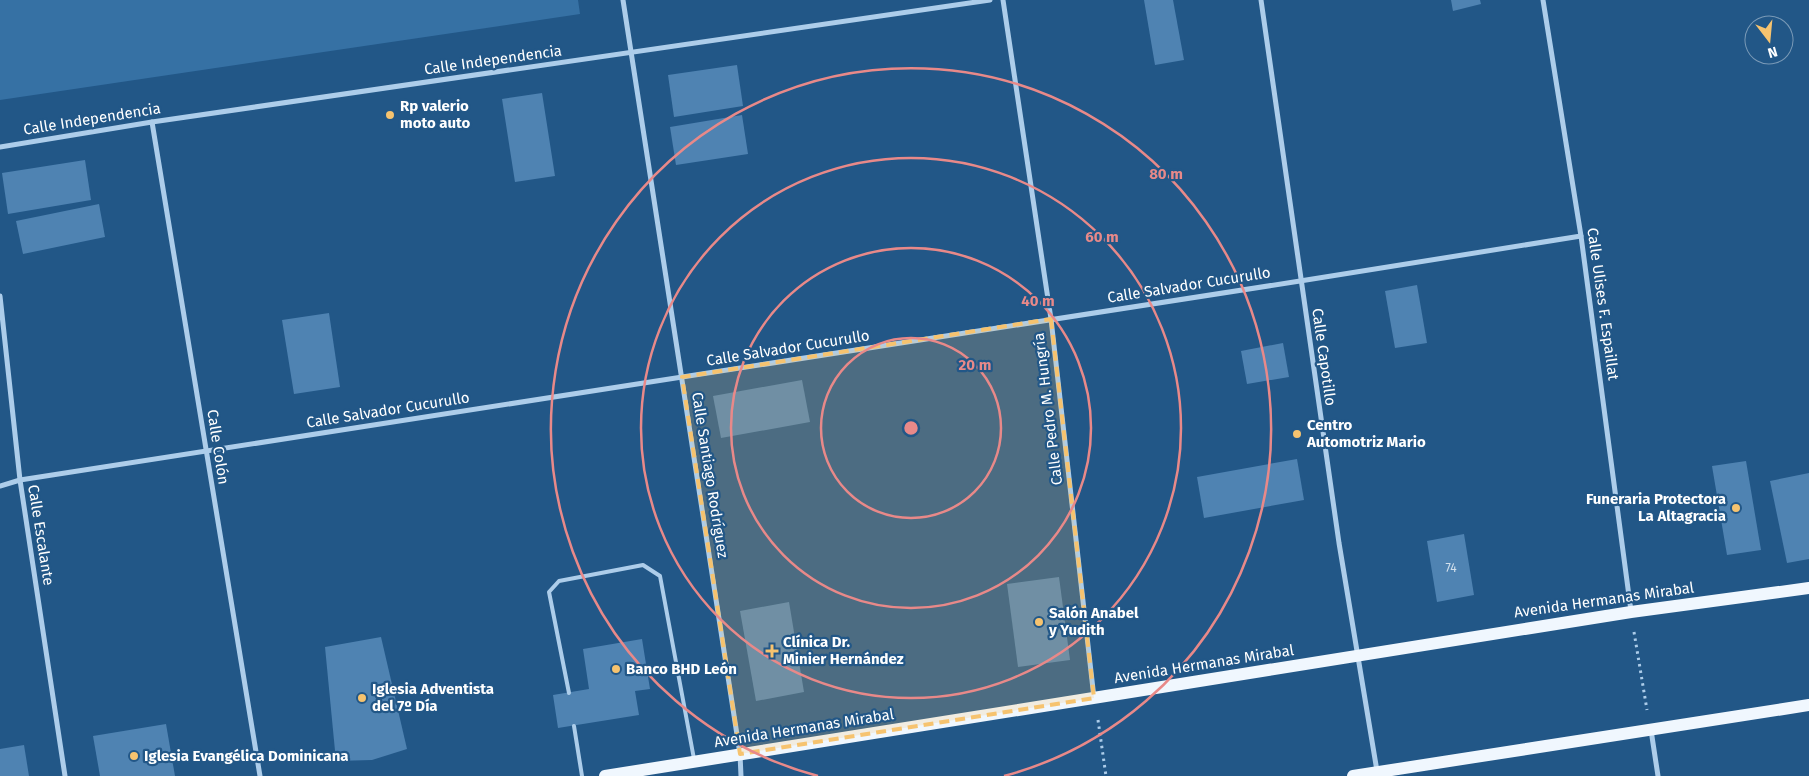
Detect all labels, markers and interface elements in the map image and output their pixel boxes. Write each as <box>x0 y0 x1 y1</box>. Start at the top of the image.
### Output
north arrow <box>1744 15 1794 65</box>
street label: Calle Independencia <box>423 41 563 79</box>
text: N <box>1766 43 1779 61</box>
place label: Rp valerio moto auto <box>400 97 471 132</box>
street label: Calle Independencia <box>22 99 162 139</box>
marker: Rp valerio moto auto <box>384 109 396 121</box>
text: 80 m <box>1149 165 1183 183</box>
street label: Calle Ulises F. Espaillat <box>1583 227 1623 382</box>
text: 60 m <box>1085 228 1119 246</box>
street label: Calle Salvador Cucurullo <box>1106 263 1272 307</box>
text: 40 m <box>1021 292 1055 310</box>
street label: Calle Capotillo <box>1308 307 1340 407</box>
street label: Calle Salvador Cucurullo <box>705 326 871 370</box>
street label: Calle Pedro M. Hungría <box>1030 332 1066 486</box>
text: 20 m <box>959 356 991 374</box>
street label: Calle Salvador Cucurullo <box>305 388 471 432</box>
street label: Calle Santiago Rodríguez <box>688 391 732 560</box>
street label: Calle Colón <box>203 408 233 486</box>
place label: Centro Automotriz Mario <box>1306 416 1426 451</box>
centre of rings <box>902 419 920 437</box>
marker: Centro Automotriz Mario <box>1291 428 1303 440</box>
street label: Calle Escalante <box>24 483 58 587</box>
place label: Funeraria Protectora La Altagracia <box>1586 490 1726 525</box>
marker: Funeraria Protectora La Altagracia <box>1730 502 1742 514</box>
house number: 74 <box>1445 561 1457 575</box>
street label: Avenida Hermanas Mirabal <box>1513 578 1696 622</box>
place label: Salón Anabel y Yudith <box>1048 604 1139 639</box>
marker: Salón Anabel y Yudith <box>1033 616 1045 628</box>
place label: Clínica Dr. Minier Hernández <box>783 633 904 668</box>
street label: Avenida Hermanas Mirabal <box>1113 641 1296 687</box>
marker: Clínica Dr. Minier Hernández <box>765 644 779 658</box>
place label: Banco BHD León <box>626 660 737 678</box>
marker: Banco BHD León <box>610 663 622 675</box>
place label: Iglesia Adventista del 7º Día <box>372 680 494 715</box>
marker: Iglesia Adventista del 7º Día <box>356 692 368 704</box>
street label: Avenida Hermanas Mirabal <box>713 705 896 751</box>
place label: Iglesia Evangélica Dominicana <box>144 747 349 765</box>
marker: Iglesia Evangélica Dominicana <box>128 750 140 762</box>

